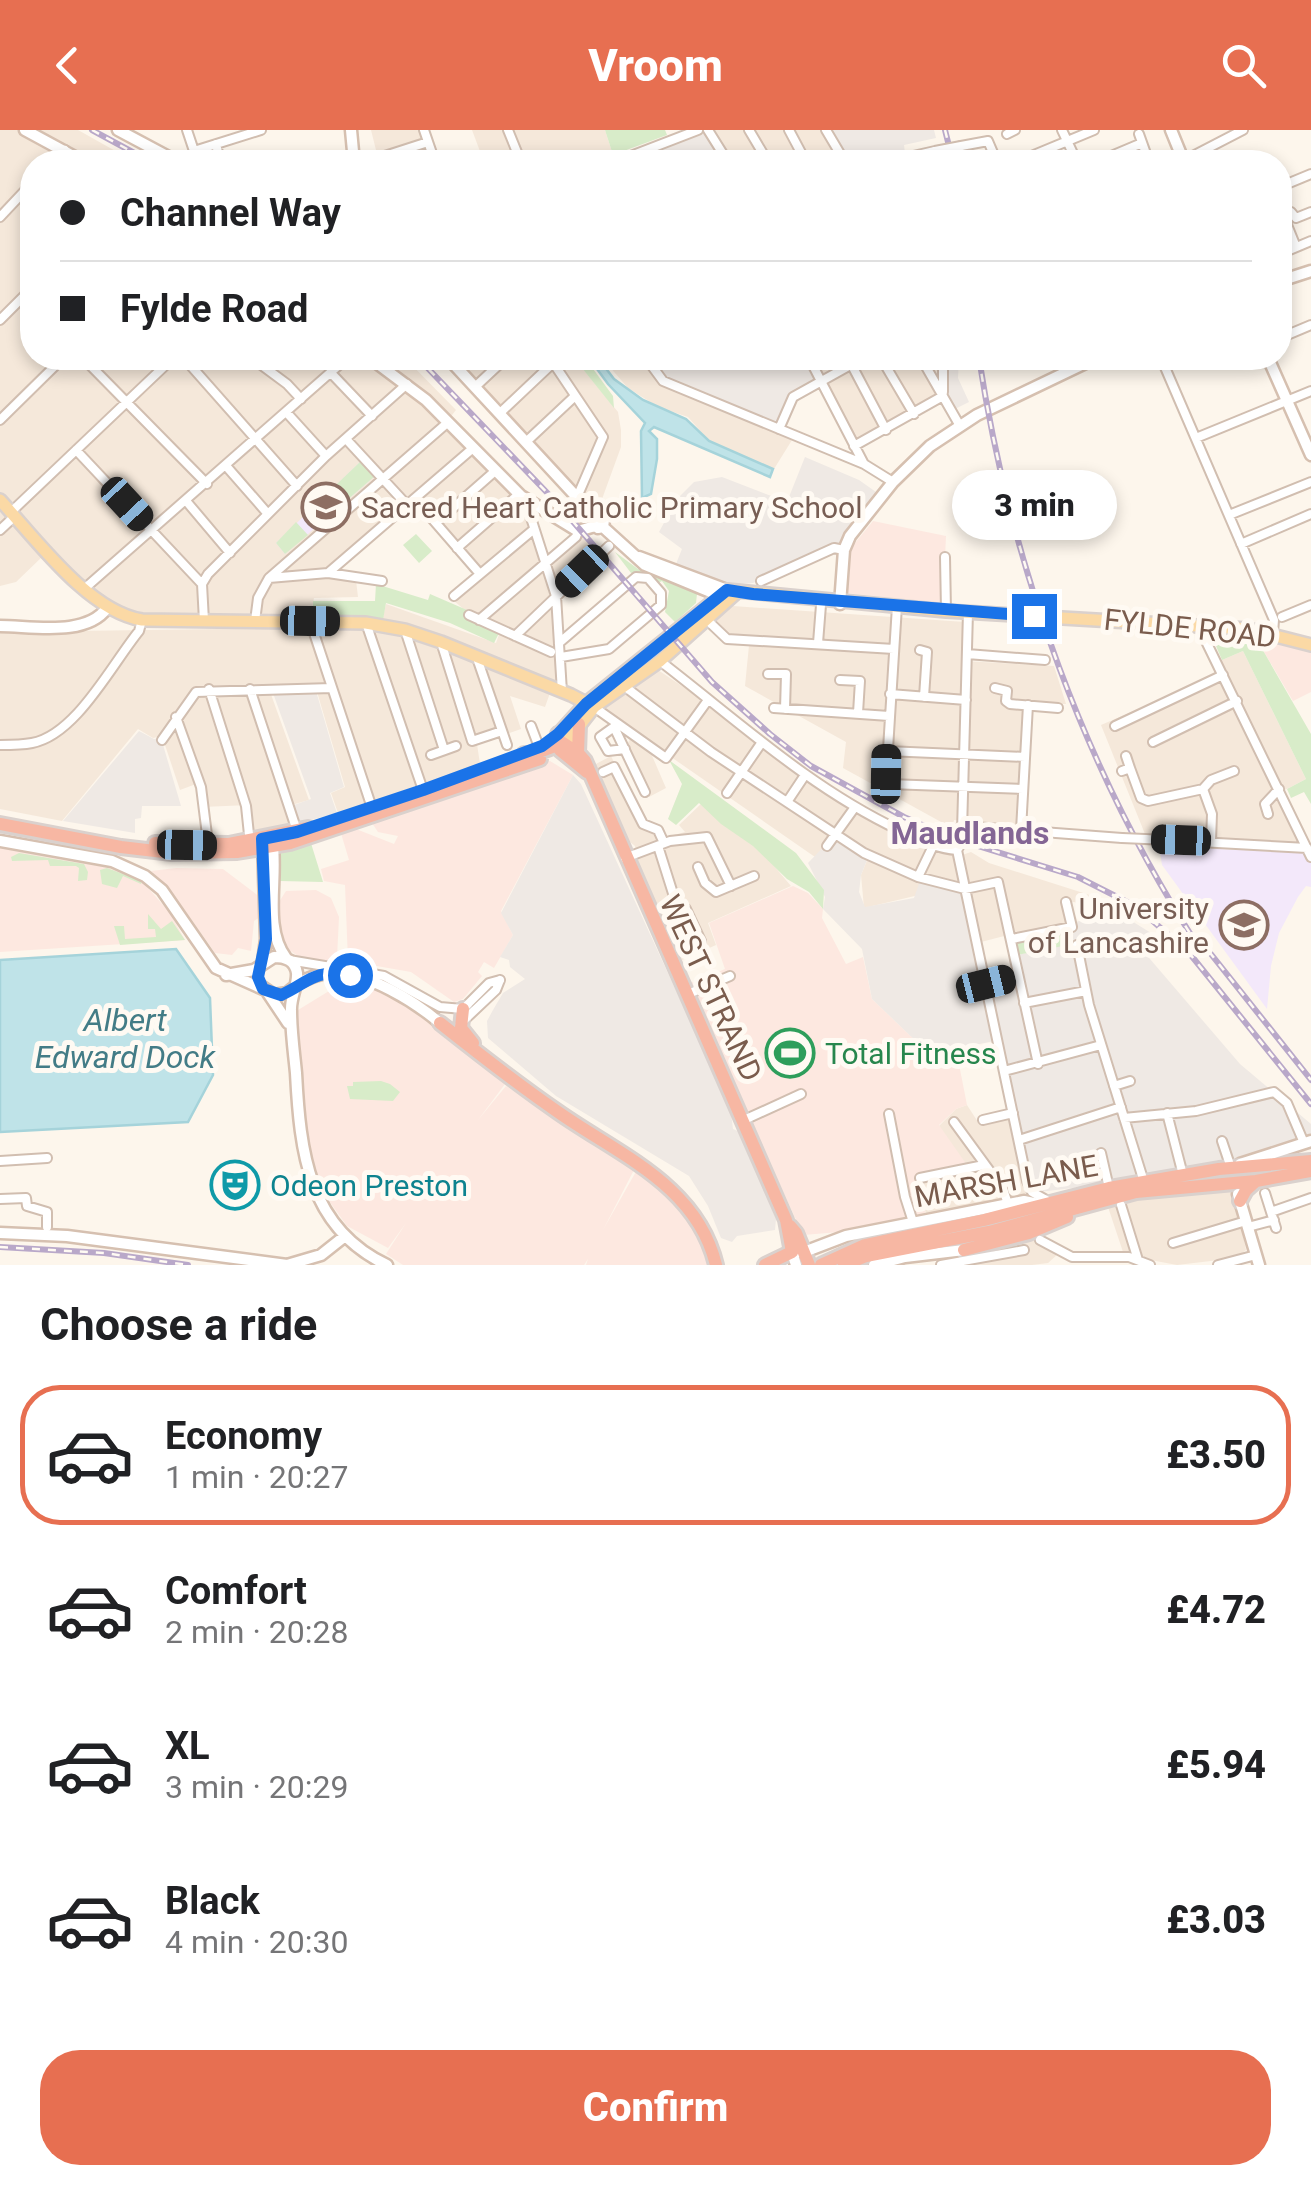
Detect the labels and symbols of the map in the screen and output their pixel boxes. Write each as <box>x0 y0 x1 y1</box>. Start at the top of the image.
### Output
callout: 3 min <box>952 471 1116 541</box>
car <box>96 472 158 536</box>
school or university icon: Sacred Heart Catholic Primary School <box>300 481 352 533</box>
place label: Sacred Heart Catholic Primary School <box>361 490 862 525</box>
car <box>550 539 614 603</box>
route end <box>1012 594 1057 639</box>
street label: FYLDE ROAD <box>1102 602 1278 654</box>
car <box>280 605 340 637</box>
car <box>870 744 902 804</box>
district label: Maudlands <box>890 814 1050 852</box>
car <box>1150 824 1212 856</box>
car <box>157 829 217 861</box>
street label: WEST STRAND <box>653 889 769 1087</box>
place label: University of Lancashire <box>1028 891 1209 960</box>
school or university icon: University of Lancashire <box>1218 899 1270 951</box>
route start <box>328 953 373 998</box>
car <box>953 962 1019 1006</box>
water label: Albert Edward Dock <box>35 1001 217 1076</box>
sports icon: Total Fitness <box>764 1027 816 1079</box>
place label: Total Fitness <box>825 1036 997 1071</box>
street label: MARSH LANE <box>912 1148 1100 1214</box>
theatre icon: Odeon Preston <box>209 1159 261 1211</box>
place label: Odeon Preston <box>270 1168 468 1203</box>

